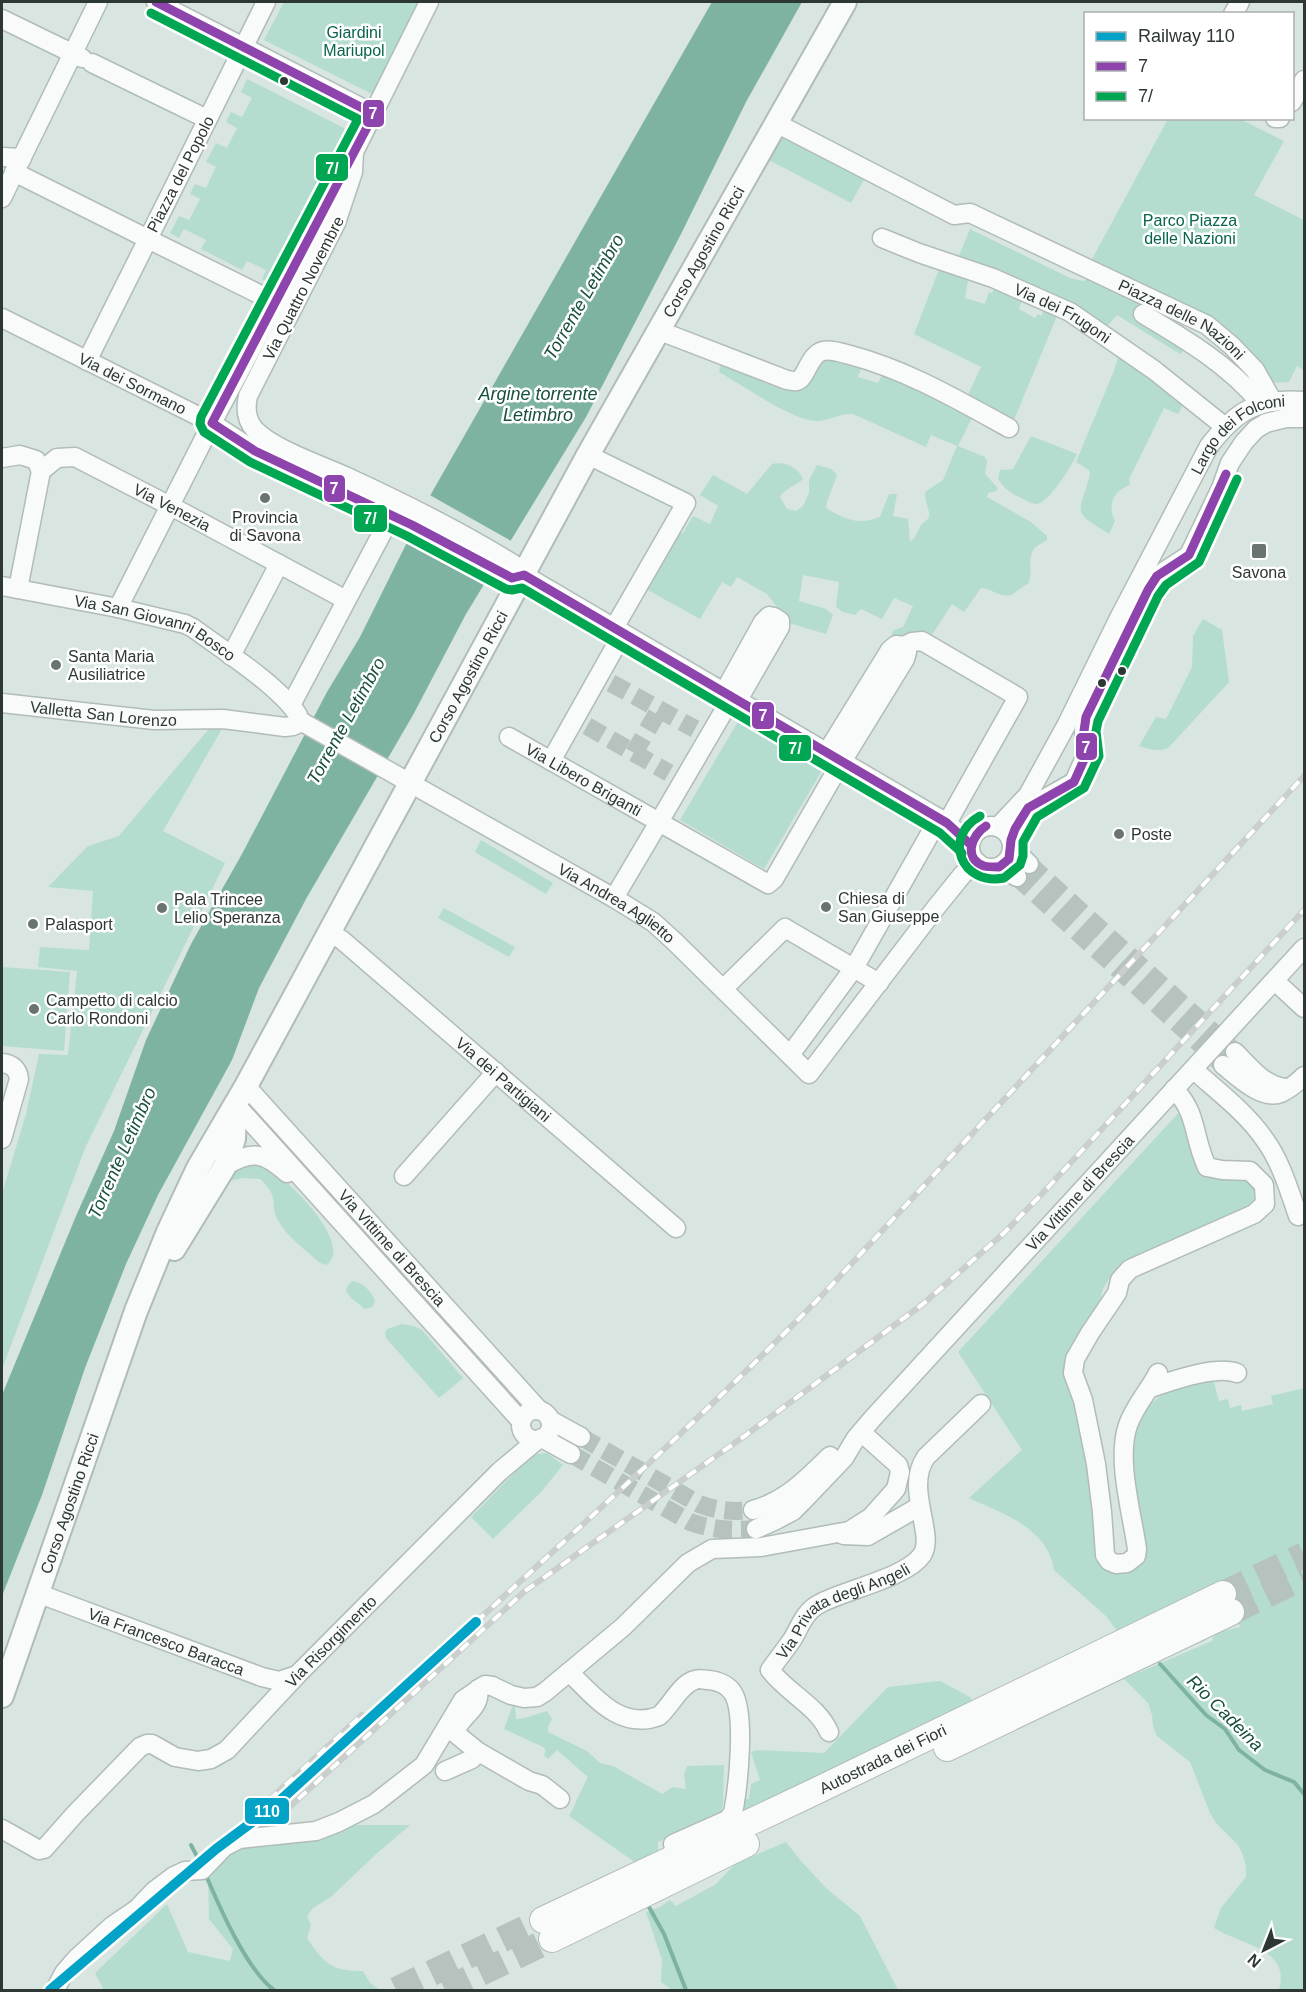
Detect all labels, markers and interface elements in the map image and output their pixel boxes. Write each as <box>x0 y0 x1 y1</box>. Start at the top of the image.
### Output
legend <box>1084 12 1294 120</box>
park label: Giardini Mariupol <box>323 24 385 59</box>
text: Railway 110 <box>1138 26 1235 46</box>
text: 7 <box>1138 56 1148 76</box>
unlabelled marker <box>278 75 290 87</box>
text: 7/ <box>1138 86 1153 106</box>
line badge: 7 <box>362 99 385 128</box>
text: 7 <box>369 105 378 122</box>
street label: Piazza del Popolo <box>144 113 217 235</box>
line badge: 7/ <box>315 153 349 182</box>
text: 7/ <box>325 160 339 177</box>
street label: Corso Agostino Ricci <box>660 184 748 320</box>
park label: Parco Piazza delle Nazioni <box>1143 212 1237 247</box>
street label: Via Quattro Novembre <box>260 213 347 363</box>
water label: Torrente Letimbro <box>540 231 628 363</box>
street label: Piazza delle Nazioni <box>1116 276 1248 363</box>
street label: Via dei Frugoni <box>1012 280 1114 346</box>
street label: Via dei Sormano <box>76 350 189 418</box>
water label: Argine torrente Letimbro <box>477 384 598 425</box>
street label: Largo dei Folconi <box>1188 392 1285 477</box>
line badge: 7 <box>323 474 346 503</box>
text: 7 <box>330 480 339 497</box>
street label: Via Venezia <box>131 481 213 535</box>
marker: Provincia di Savona <box>258 491 272 505</box>
line badge: 7/ <box>353 504 388 533</box>
place label: Provincia di Savona <box>229 509 301 544</box>
text: 7/ <box>363 510 377 527</box>
marker: Savona <box>1250 542 1268 560</box>
place label: Savona <box>1232 564 1286 581</box>
street label: Via San Giovanni Bosco <box>73 592 238 664</box>
street label: Corso Agostino Ricci <box>426 608 511 746</box>
place label: Santa Maria Ausiliatrice <box>68 648 154 683</box>
water label: Torrente Letimbro <box>303 654 389 788</box>
marker: Santa Maria Ausiliatrice <box>49 658 63 672</box>
unlabelled marker <box>1116 665 1128 677</box>
unlabelled marker <box>1096 677 1108 689</box>
street label: Valletta San Lorenzo <box>29 698 177 729</box>
line badge: 7 <box>751 701 775 730</box>
text: 7 <box>759 707 768 724</box>
line badge: 7 <box>1075 732 1098 761</box>
line badge: 7/ <box>778 734 812 762</box>
text: 7 <box>1082 739 1091 756</box>
street label: Via Libero Briganti <box>523 740 645 819</box>
text: 7/ <box>788 740 802 757</box>
place label: Poste <box>1131 826 1172 843</box>
marker: Poste <box>1112 827 1126 841</box>
street label: Via Andrea Aglietto <box>555 860 678 947</box>
place label: Chiesa di San Giuseppe <box>838 890 940 925</box>
place label: Pala Trincee Lelio Speranza <box>174 891 281 926</box>
marker: Chiesa di San Giuseppe <box>819 900 833 914</box>
marker: Pala Trincee Lelio Speranza <box>155 901 169 915</box>
place label: Palasport <box>45 916 113 933</box>
marker: Palasport <box>26 917 40 931</box>
place label: Campetto di calcio Carlo Rondoni <box>46 992 178 1027</box>
marker: Campetto di calcio Carlo Rondoni <box>27 1002 41 1016</box>
street label: Via dei Partigiani <box>452 1034 554 1125</box>
water label: Torrente Letimbro <box>84 1084 160 1222</box>
street label: Via Vittime di Brescia <box>1023 1132 1137 1254</box>
street label: Via Vittime di Brescia <box>335 1186 449 1310</box>
street label: Corso Agostino Ricci <box>37 1431 102 1576</box>
street label: Via Privata degli Angeli <box>773 1560 913 1662</box>
street label: Via Risorgimento <box>282 1592 380 1691</box>
street label: Via Francesco Baracca <box>86 1605 247 1679</box>
water label: Rio Cadeina <box>1183 1671 1267 1755</box>
street label: Autostrada dei Fiori <box>817 1721 949 1797</box>
line badge: 110 <box>244 1797 290 1825</box>
text: 110 <box>254 1803 280 1820</box>
north arrow <box>1234 1920 1294 1980</box>
text: N <box>1244 1951 1264 1971</box>

